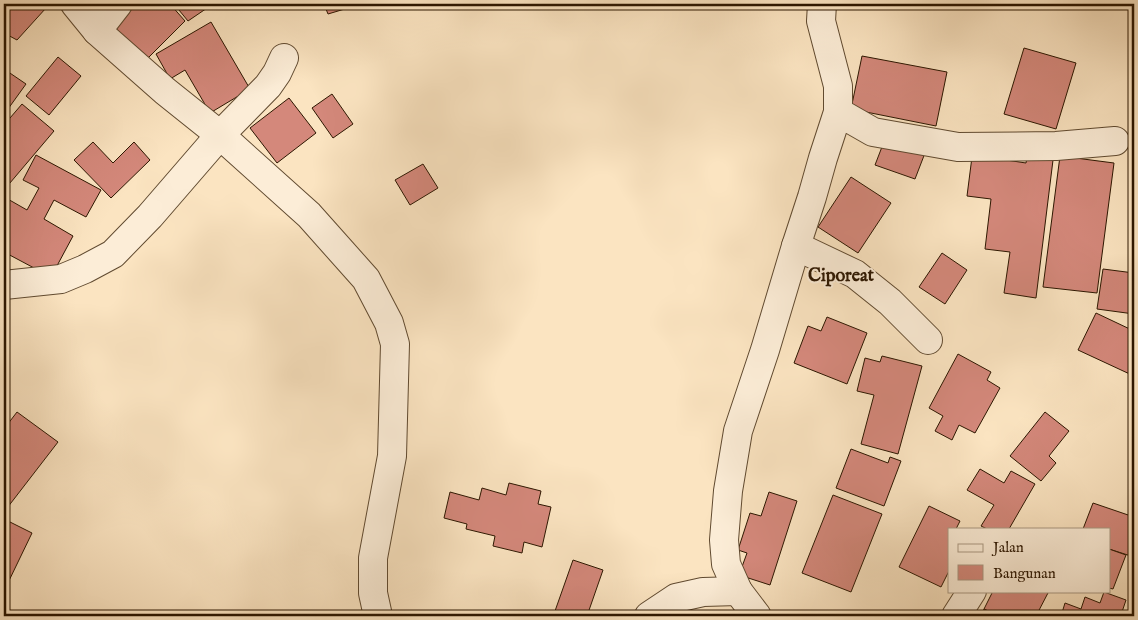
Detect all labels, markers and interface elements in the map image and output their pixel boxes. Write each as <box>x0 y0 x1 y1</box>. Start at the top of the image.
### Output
district label: Ciporeat <box>808 265 875 288</box>
legend <box>948 528 1110 592</box>
text: Jalan <box>991 538 1024 557</box>
text: Bangunan <box>993 564 1056 583</box>

